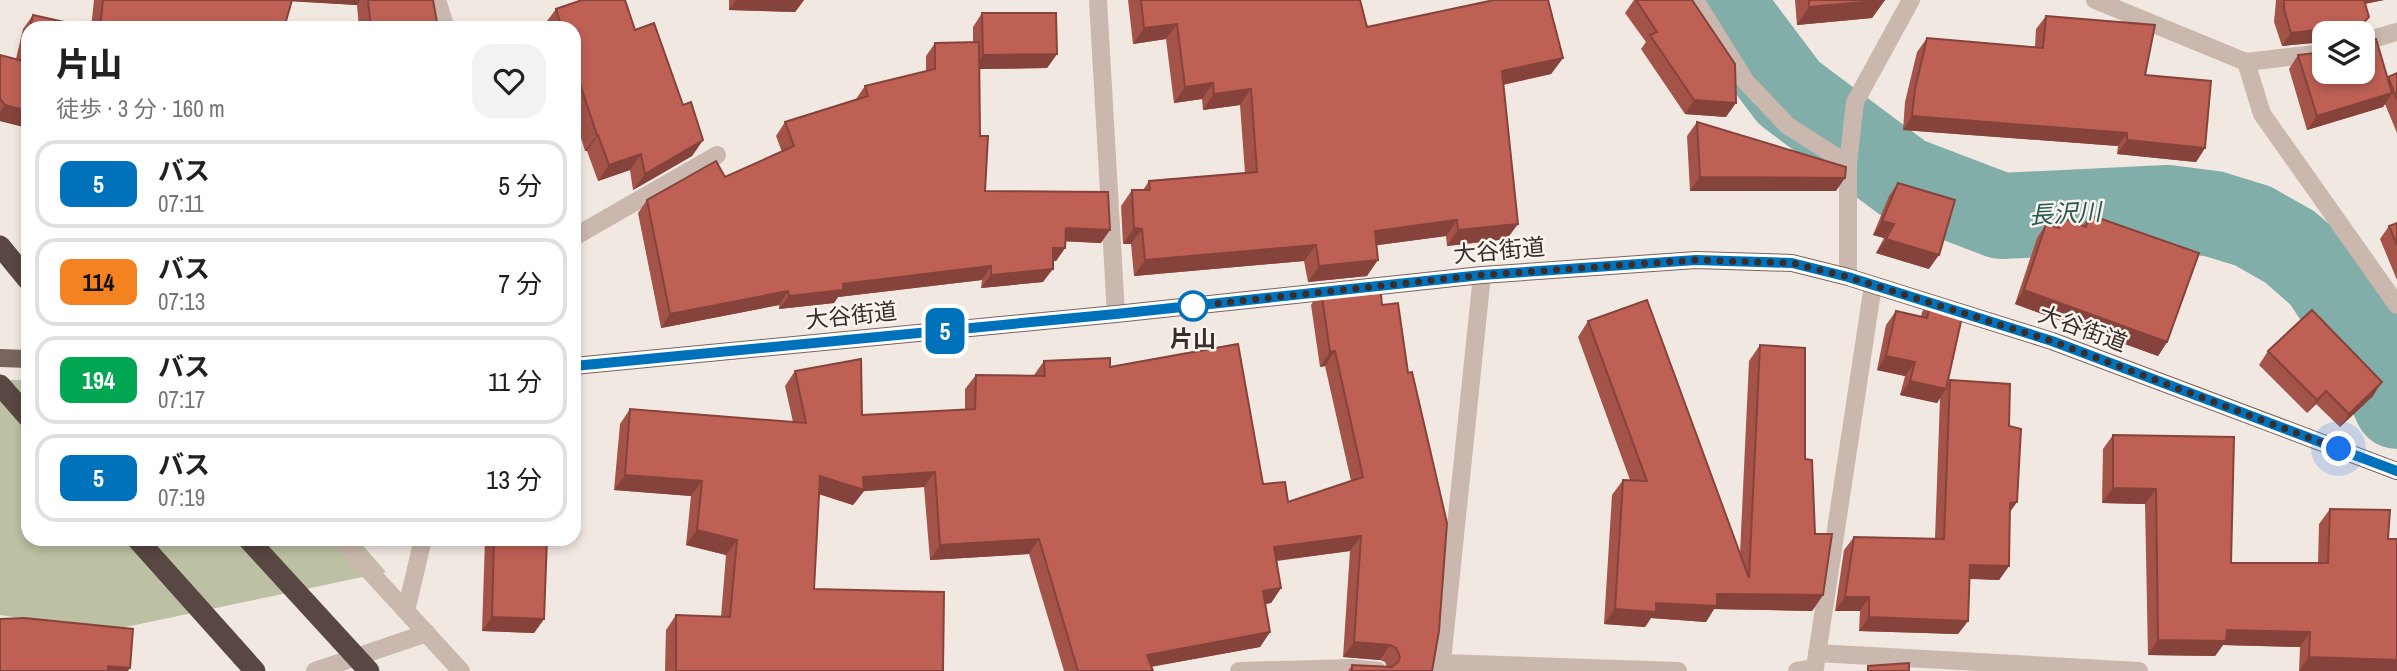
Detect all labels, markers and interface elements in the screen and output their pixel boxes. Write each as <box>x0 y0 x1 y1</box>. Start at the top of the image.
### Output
map controls <box>2312 21 2375 84</box>
button: layers <box>2312 21 2375 84</box>
text: 片山 <box>56 42 122 86</box>
button: heart <box>472 44 546 118</box>
text: 徒歩 · 3 分 · 160 m <box>56 93 225 124</box>
text: バス <box>158 153 210 188</box>
text: 5 <box>93 168 104 200</box>
text: 5 分 <box>498 168 542 203</box>
text: 07:11 <box>158 188 204 219</box>
water label: 長沢川 <box>2028 195 2105 231</box>
street label: 大谷街道 <box>1452 231 1546 269</box>
text: バス <box>158 251 210 286</box>
text: 114 <box>83 266 114 298</box>
text: 7 分 <box>498 266 542 301</box>
text: 07:13 <box>158 286 205 317</box>
marker: 片山 <box>1178 291 1208 321</box>
street label: 大谷街道 <box>804 295 898 335</box>
street label: 大谷街道 <box>2034 298 2132 358</box>
line badge: 5 <box>922 308 968 354</box>
text: 5 <box>940 315 950 347</box>
place label: 片山 <box>1170 323 1216 354</box>
text: バス <box>158 349 210 384</box>
text: 194 <box>82 364 115 396</box>
text: 11 分 <box>488 364 542 399</box>
text: 07:17 <box>158 384 205 415</box>
your location <box>2321 431 2356 466</box>
text: バス <box>158 447 210 482</box>
text: 5 <box>93 462 104 494</box>
text: 13 分 <box>486 462 542 497</box>
text: 07:19 <box>158 482 205 513</box>

